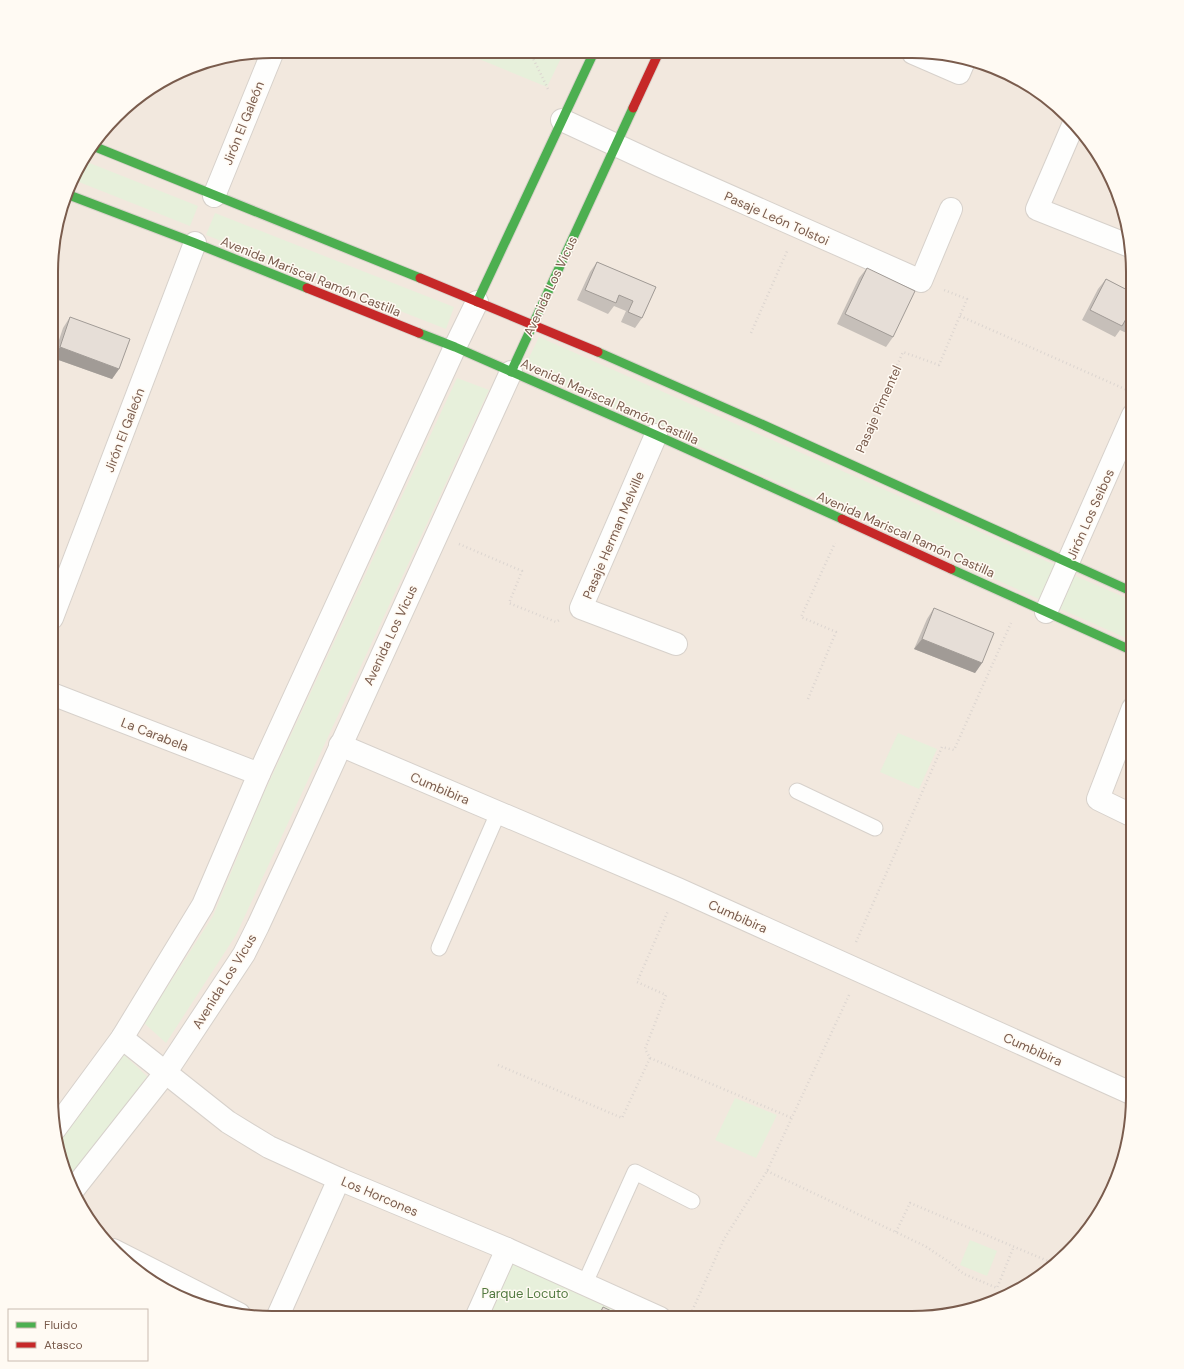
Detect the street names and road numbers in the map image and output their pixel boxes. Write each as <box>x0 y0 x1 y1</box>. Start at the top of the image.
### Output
street label: Jirón El Galeón <box>219 79 268 168</box>
street label: Pasaje León Tolstoi <box>722 188 832 249</box>
street label: Avenida Mariscal Ramón Castilla <box>218 232 403 320</box>
street label: Avenida Los Vicus <box>520 233 581 339</box>
street label: Avenida Mariscal Ramón Castilla <box>518 354 701 448</box>
street label: Pasaje Pimentel <box>852 363 905 456</box>
street label: Jirón El Galeón <box>101 386 148 475</box>
street label: Jirón Los Seibos <box>1063 466 1118 562</box>
street label: Pasaje Herman Melville <box>579 469 648 602</box>
street label: Avenida Mariscal Ramón Castilla <box>814 487 997 581</box>
street label: Avenida Los Vicus <box>360 582 421 688</box>
street label: La Carabela <box>119 714 191 755</box>
street label: Cumbibira <box>408 768 472 809</box>
street label: Cumbibira <box>706 896 770 937</box>
street label: Avenida Los Vicus <box>188 931 260 1032</box>
street label: Cumbibira <box>1001 1029 1065 1070</box>
street label: Los Horcones <box>339 1173 421 1220</box>

